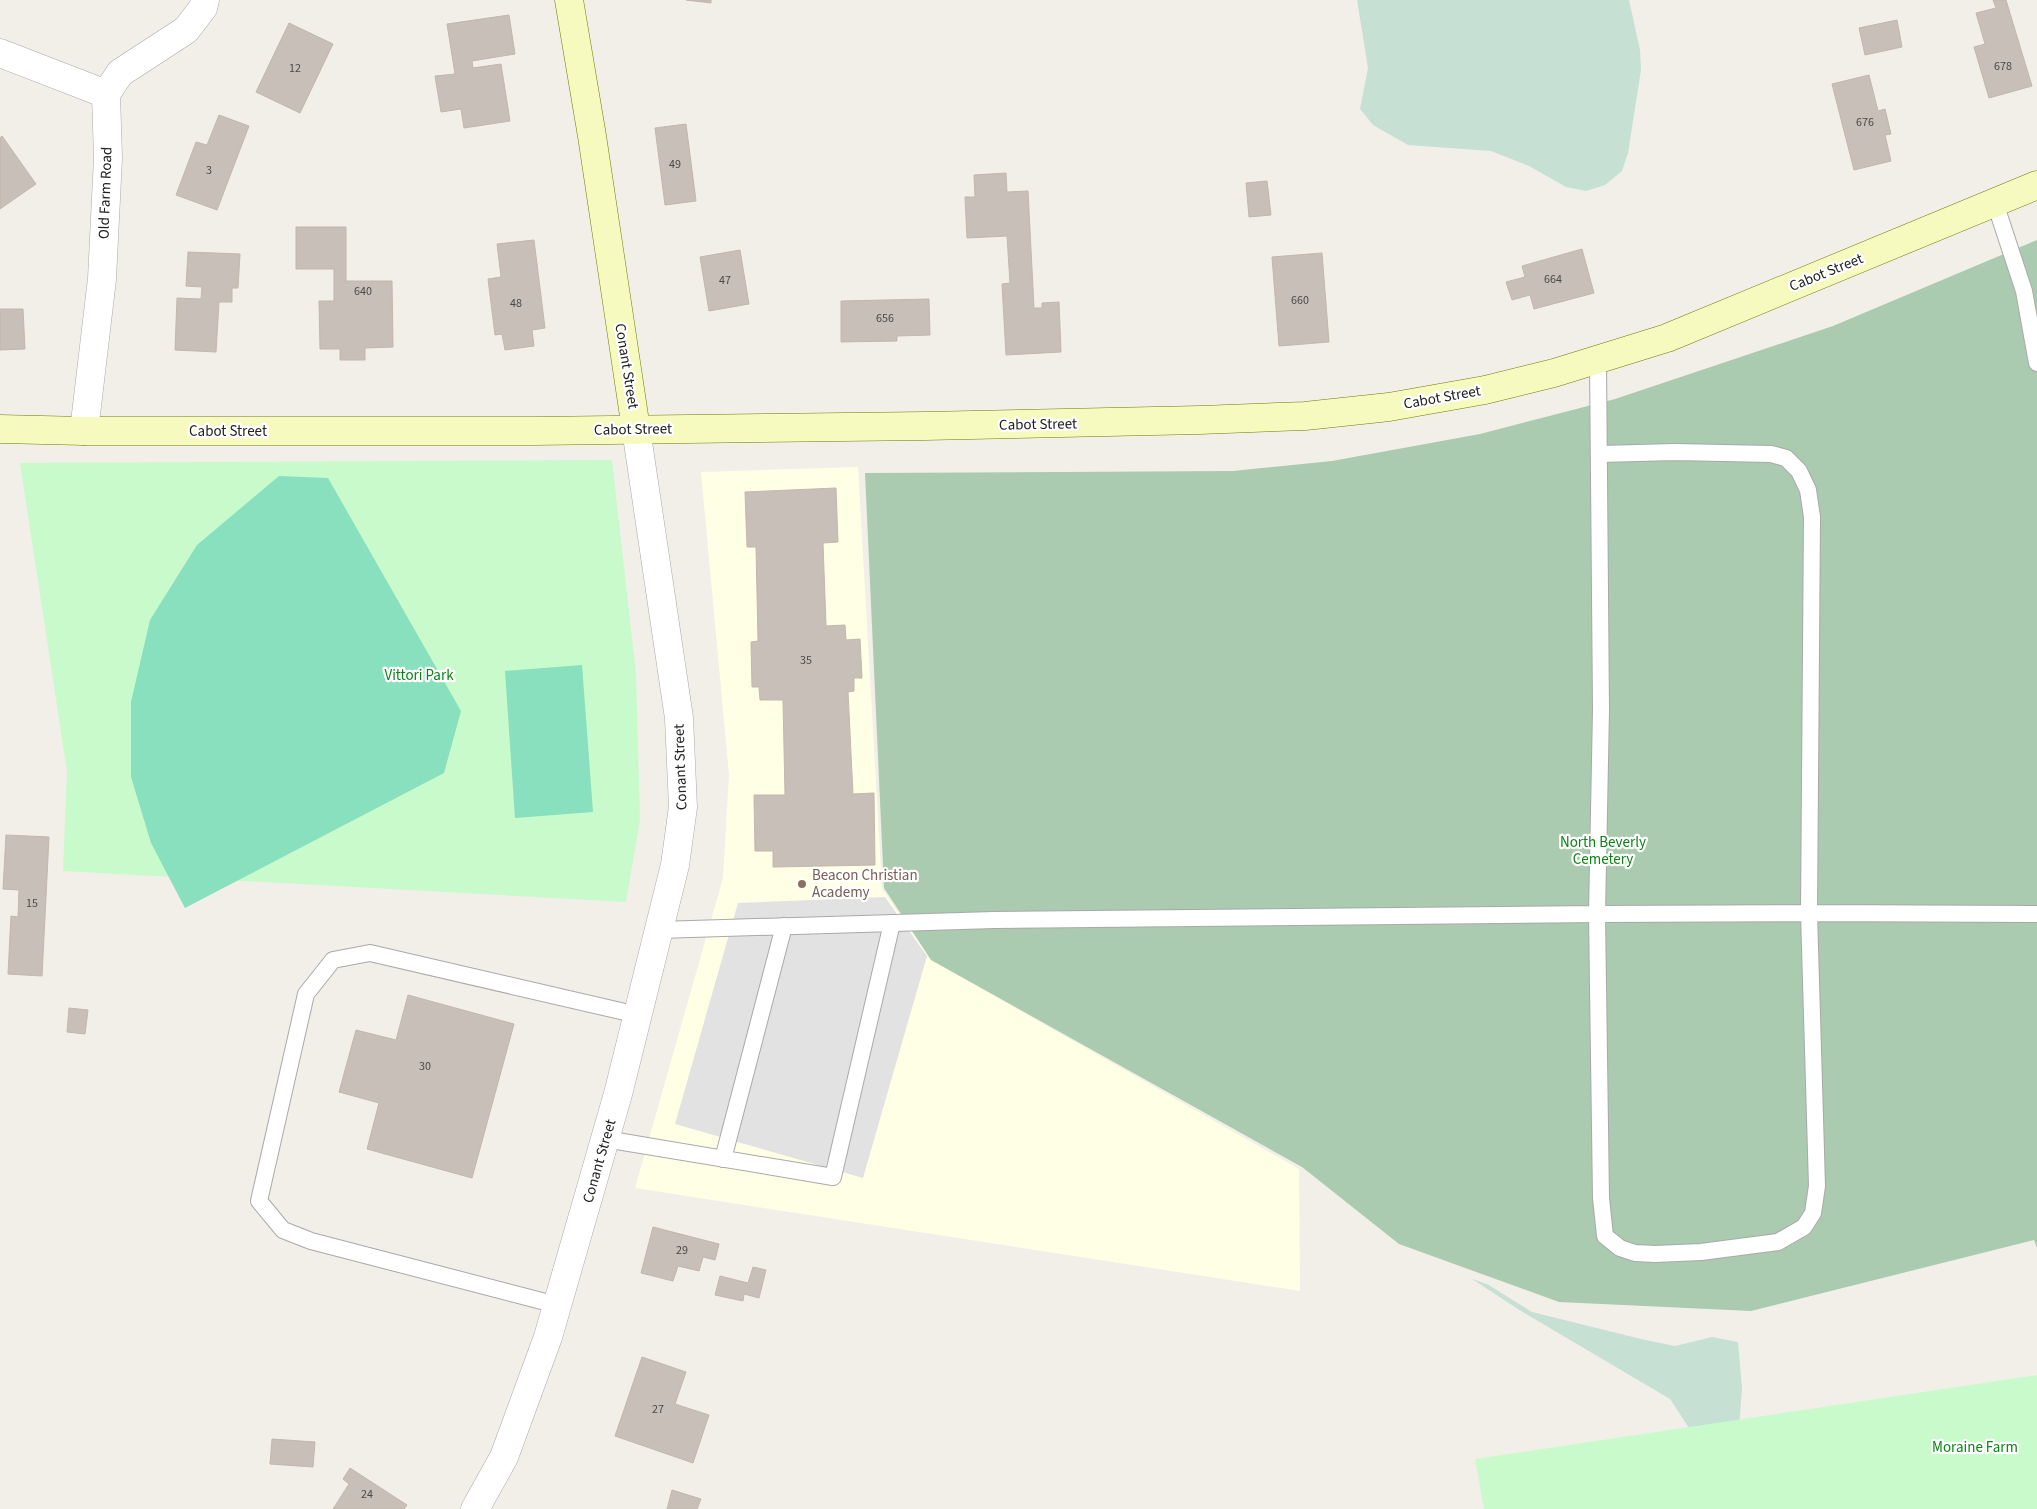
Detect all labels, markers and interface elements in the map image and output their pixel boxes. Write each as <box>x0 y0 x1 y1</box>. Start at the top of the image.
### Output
house number: 678 <box>1994 58 2012 75</box>
house number: 12 <box>289 60 301 77</box>
house number: 676 <box>1856 114 1874 131</box>
street label: Old Farm Road <box>93 146 118 240</box>
house number: 49 <box>669 156 681 173</box>
house number: 3 <box>206 162 212 179</box>
street label: Cabot Street <box>1786 248 1866 297</box>
house number: 664 <box>1544 271 1562 288</box>
house number: 47 <box>719 272 731 289</box>
house number: 640 <box>354 283 372 300</box>
house number: 660 <box>1291 292 1309 309</box>
house number: 48 <box>510 295 522 312</box>
house number: 656 <box>876 310 894 327</box>
street label: Conant Street <box>609 322 644 410</box>
street label: Cabot Street <box>1402 380 1482 415</box>
street label: Cabot Street <box>999 413 1077 436</box>
street label: Cabot Street <box>594 418 672 441</box>
street label: Cabot Street <box>189 421 267 442</box>
house number: 35 <box>800 652 812 669</box>
park label: Vittori Park <box>384 665 454 686</box>
street label: Conant Street <box>668 723 692 810</box>
park label: North Beverly Cemetery <box>1560 832 1646 870</box>
place label: Beacon Christian Academy <box>812 865 918 903</box>
marker: Beacon Christian Academy <box>796 878 808 890</box>
house number: 15 <box>26 895 38 912</box>
house number: 30 <box>419 1058 431 1075</box>
street label: Conant Street <box>577 1117 621 1206</box>
house number: 29 <box>676 1242 688 1259</box>
house number: 27 <box>652 1401 664 1418</box>
park label: Moraine Farm <box>1932 1437 2018 1458</box>
house number: 24 <box>361 1486 373 1503</box>

